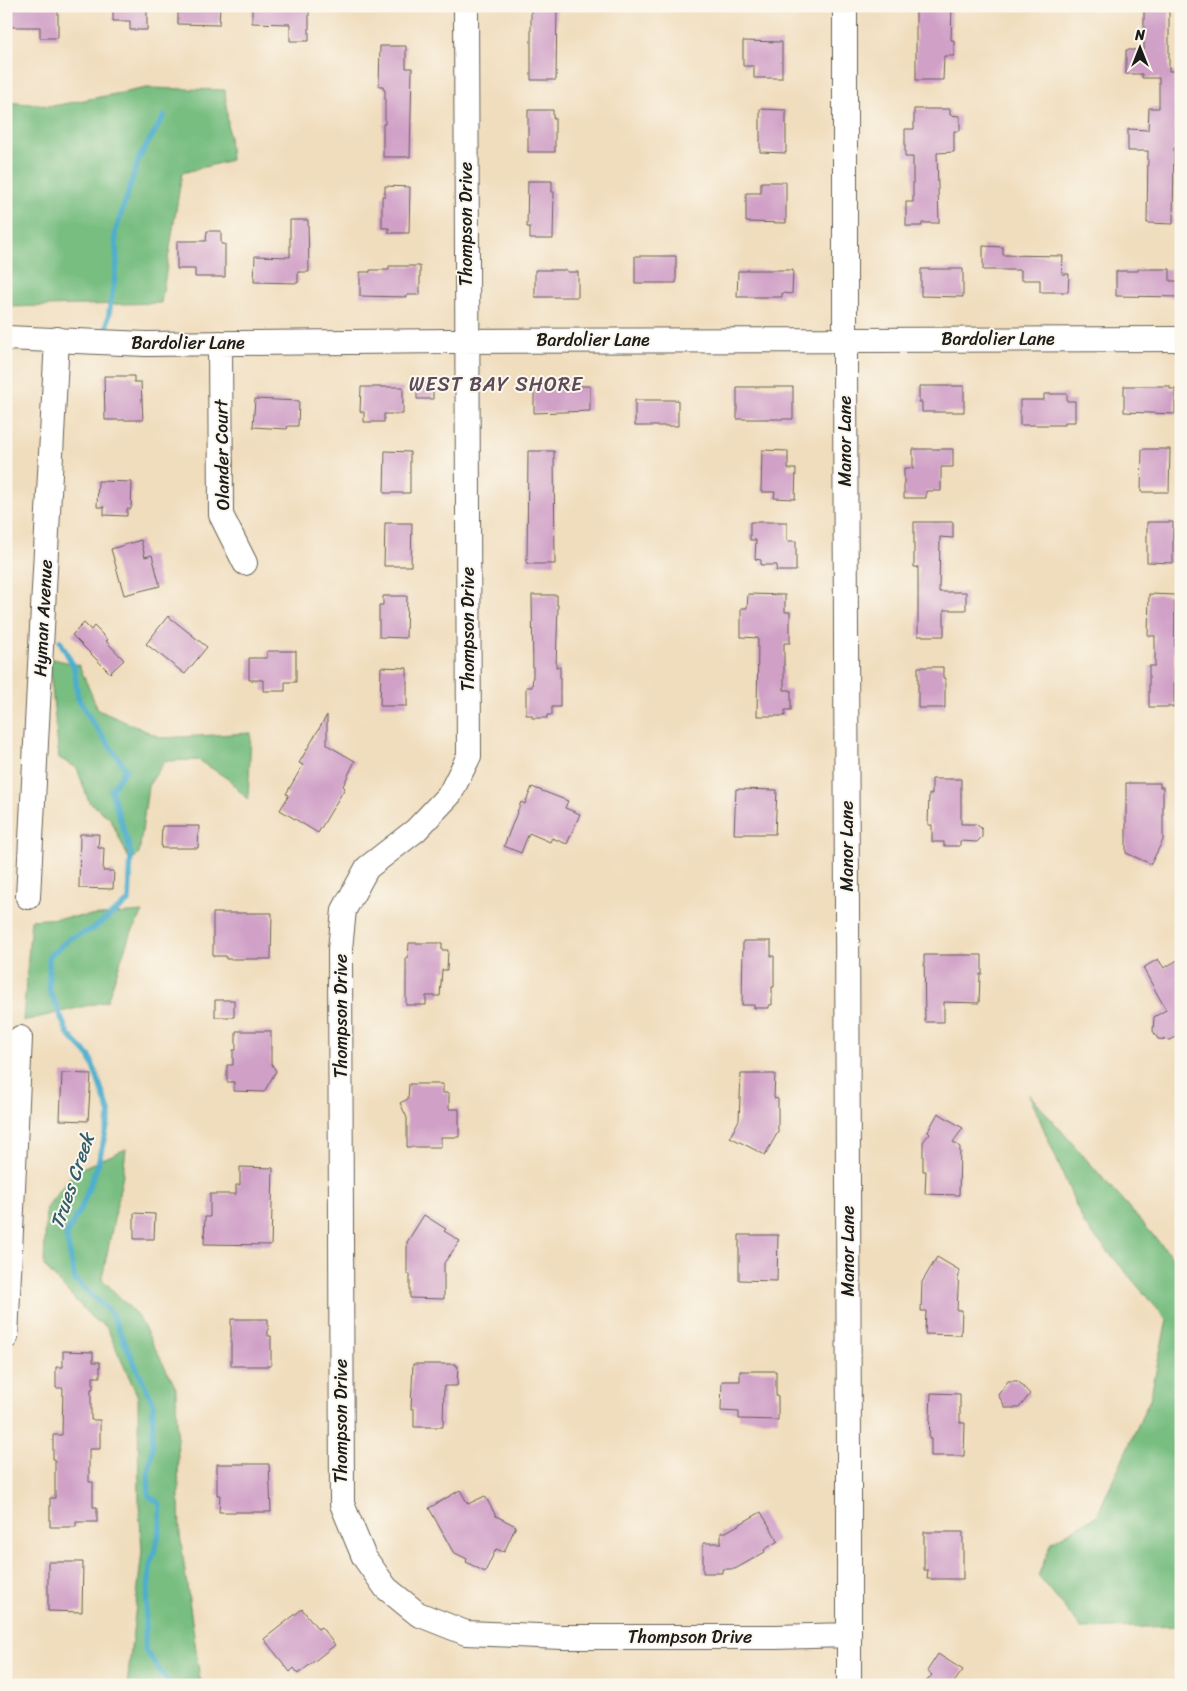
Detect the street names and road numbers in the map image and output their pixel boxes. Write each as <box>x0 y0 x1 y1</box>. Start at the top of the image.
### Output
street label: Thompson Drive <box>450 162 482 286</box>
street label: Bardolier Lane <box>941 323 1055 355</box>
street label: Bardolier Lane <box>536 324 650 356</box>
street label: Bardolier Lane <box>131 327 245 359</box>
street label: Manor Lane <box>829 395 861 487</box>
street label: Olander Court <box>205 399 239 511</box>
street label: Hyman Avenue <box>24 559 62 677</box>
street label: Thompson Drive <box>452 567 484 691</box>
street label: Manor Lane <box>831 800 863 892</box>
street label: Thompson Drive <box>325 954 357 1078</box>
street label: Manor Lane <box>832 1205 864 1297</box>
street label: Thompson Drive <box>325 1359 357 1483</box>
street label: Thompson Drive <box>628 1621 752 1653</box>

